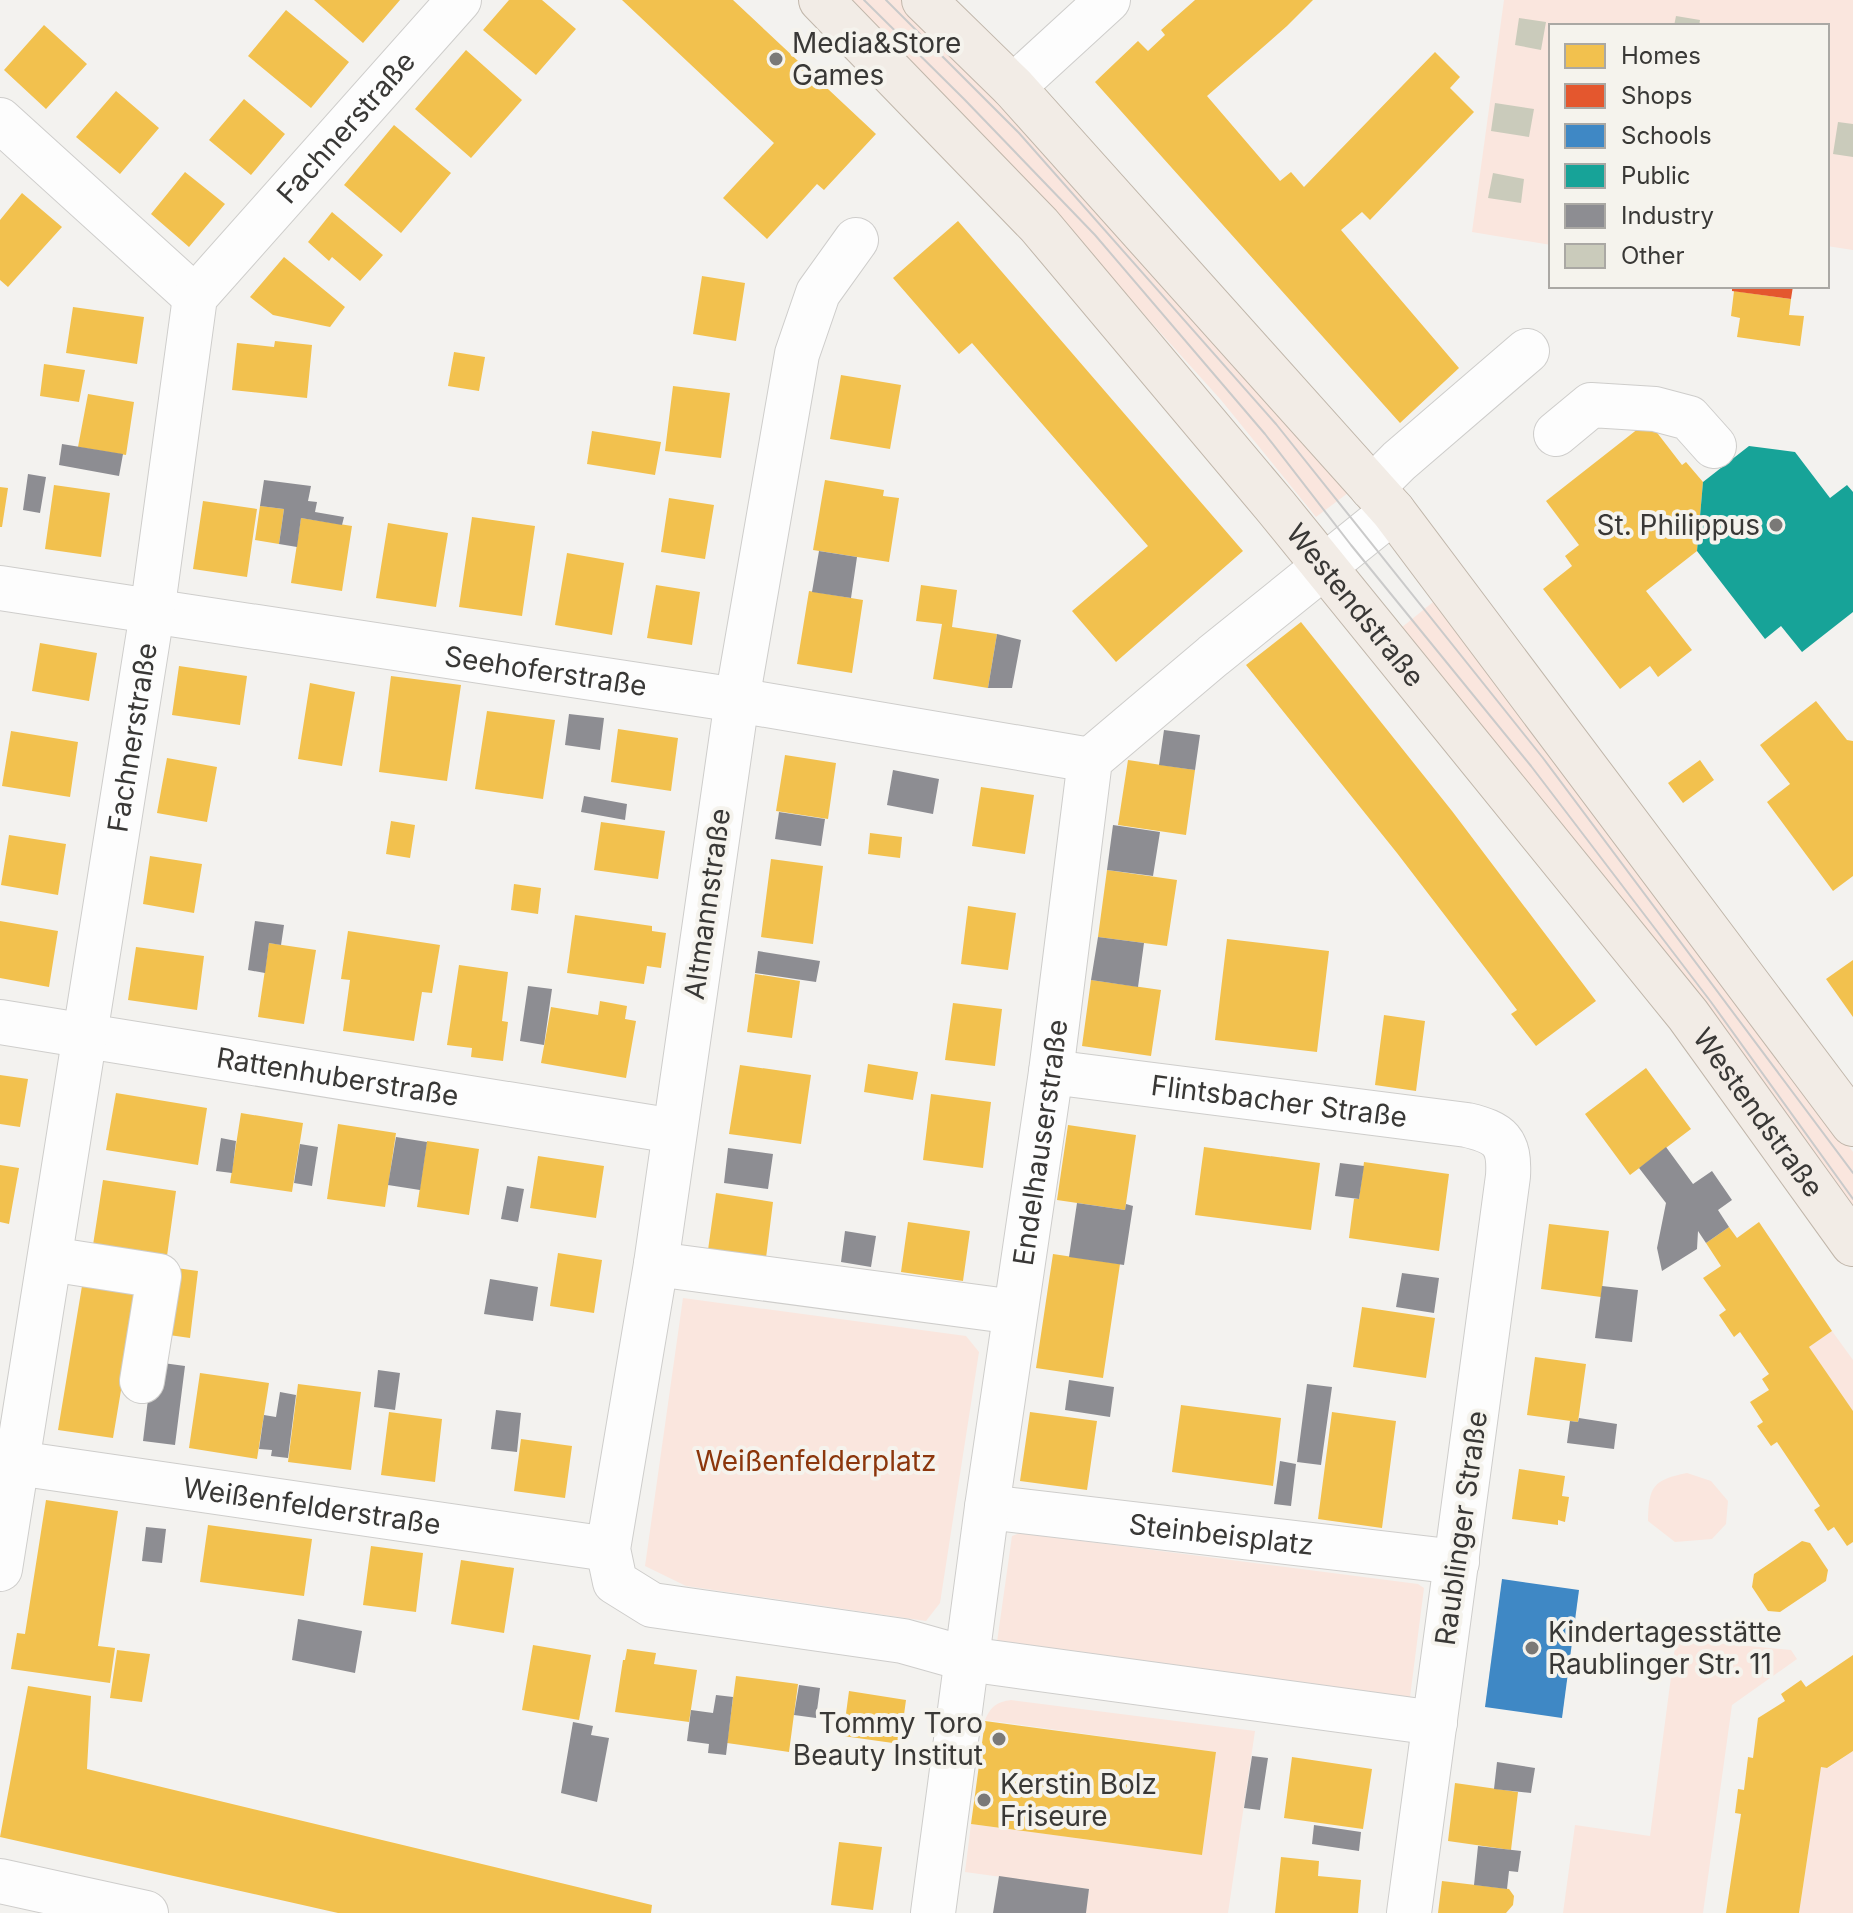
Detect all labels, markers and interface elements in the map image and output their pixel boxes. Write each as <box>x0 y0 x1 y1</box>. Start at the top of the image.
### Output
legend <box>1549 24 1829 288</box>
place label: Media&Store Games <box>792 26 961 92</box>
text: Homes <box>1621 41 1701 70</box>
street label: Fachnerstraße <box>270 44 422 210</box>
marker: Media&Store Games <box>767 50 785 68</box>
text: Shops <box>1621 81 1692 110</box>
text: Schools <box>1621 121 1712 150</box>
text: Public <box>1621 161 1691 190</box>
text: Industry <box>1621 201 1714 230</box>
text: Other <box>1621 241 1684 270</box>
place label: St. Philippus <box>1597 508 1760 542</box>
marker: St. Philippus <box>1767 516 1785 534</box>
street label: Westendstraße <box>1279 517 1432 694</box>
street label: Seehoferstraße <box>442 639 649 703</box>
street label: Fachnerstraße <box>100 640 164 835</box>
street label: Altmannstraße <box>677 806 737 1002</box>
street label: Endelhauserstraße <box>1006 1018 1074 1268</box>
street label: Westendstraße <box>1686 1022 1831 1204</box>
street label: Rattenhuberstraße <box>214 1040 461 1113</box>
street label: Flintsbacher Straße <box>1149 1068 1409 1134</box>
street label: Raublinger Straße <box>1428 1409 1494 1647</box>
park label: Weißenfelderplatz <box>696 1444 936 1478</box>
street label: Weißenfelderstraße <box>181 1470 443 1541</box>
street label: Steinbeisplatz <box>1127 1507 1316 1562</box>
place label: Kindertagesstätte Raublinger Str. 11 <box>1548 1615 1782 1681</box>
marker: Kindertagesstätte Raublinger Str. 11 <box>1523 1639 1541 1657</box>
place label: Tommy Toro Beauty Institut <box>793 1706 983 1772</box>
marker: Tommy Toro Beauty Institut <box>990 1730 1008 1748</box>
place label: Kerstin Bolz Friseure <box>1000 1767 1157 1833</box>
marker: Kerstin Bolz Friseure <box>975 1791 993 1809</box>

